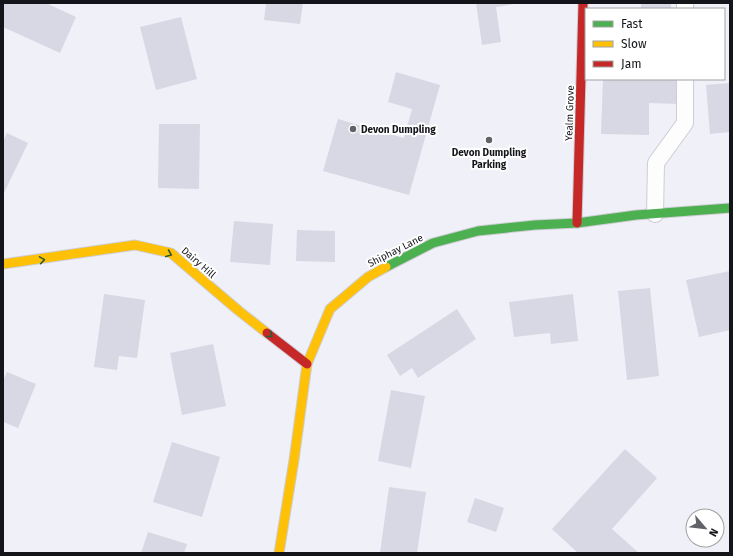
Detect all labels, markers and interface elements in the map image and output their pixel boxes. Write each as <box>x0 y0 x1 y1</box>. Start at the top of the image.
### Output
legend <box>585 8 725 80</box>
text: Fast <box>621 17 643 31</box>
text: Slow <box>621 37 647 51</box>
text: Jam <box>621 57 641 71</box>
street label: Yealm Grove <box>563 85 577 141</box>
marker: Devon Dumpling <box>348 124 358 134</box>
place label: Devon Dumpling <box>361 124 436 136</box>
marker: Devon Dumpling Parking <box>484 135 494 145</box>
place label: Devon Dumpling Parking <box>452 147 527 171</box>
street label: Shiphay Lane <box>366 232 425 270</box>
street label: Dairy Hill <box>179 245 218 281</box>
one-way arrow <box>165 249 173 257</box>
one-way arrow <box>39 256 45 264</box>
one-way arrow <box>265 331 272 338</box>
north arrow <box>685 508 725 548</box>
text: N <box>706 526 721 539</box>

